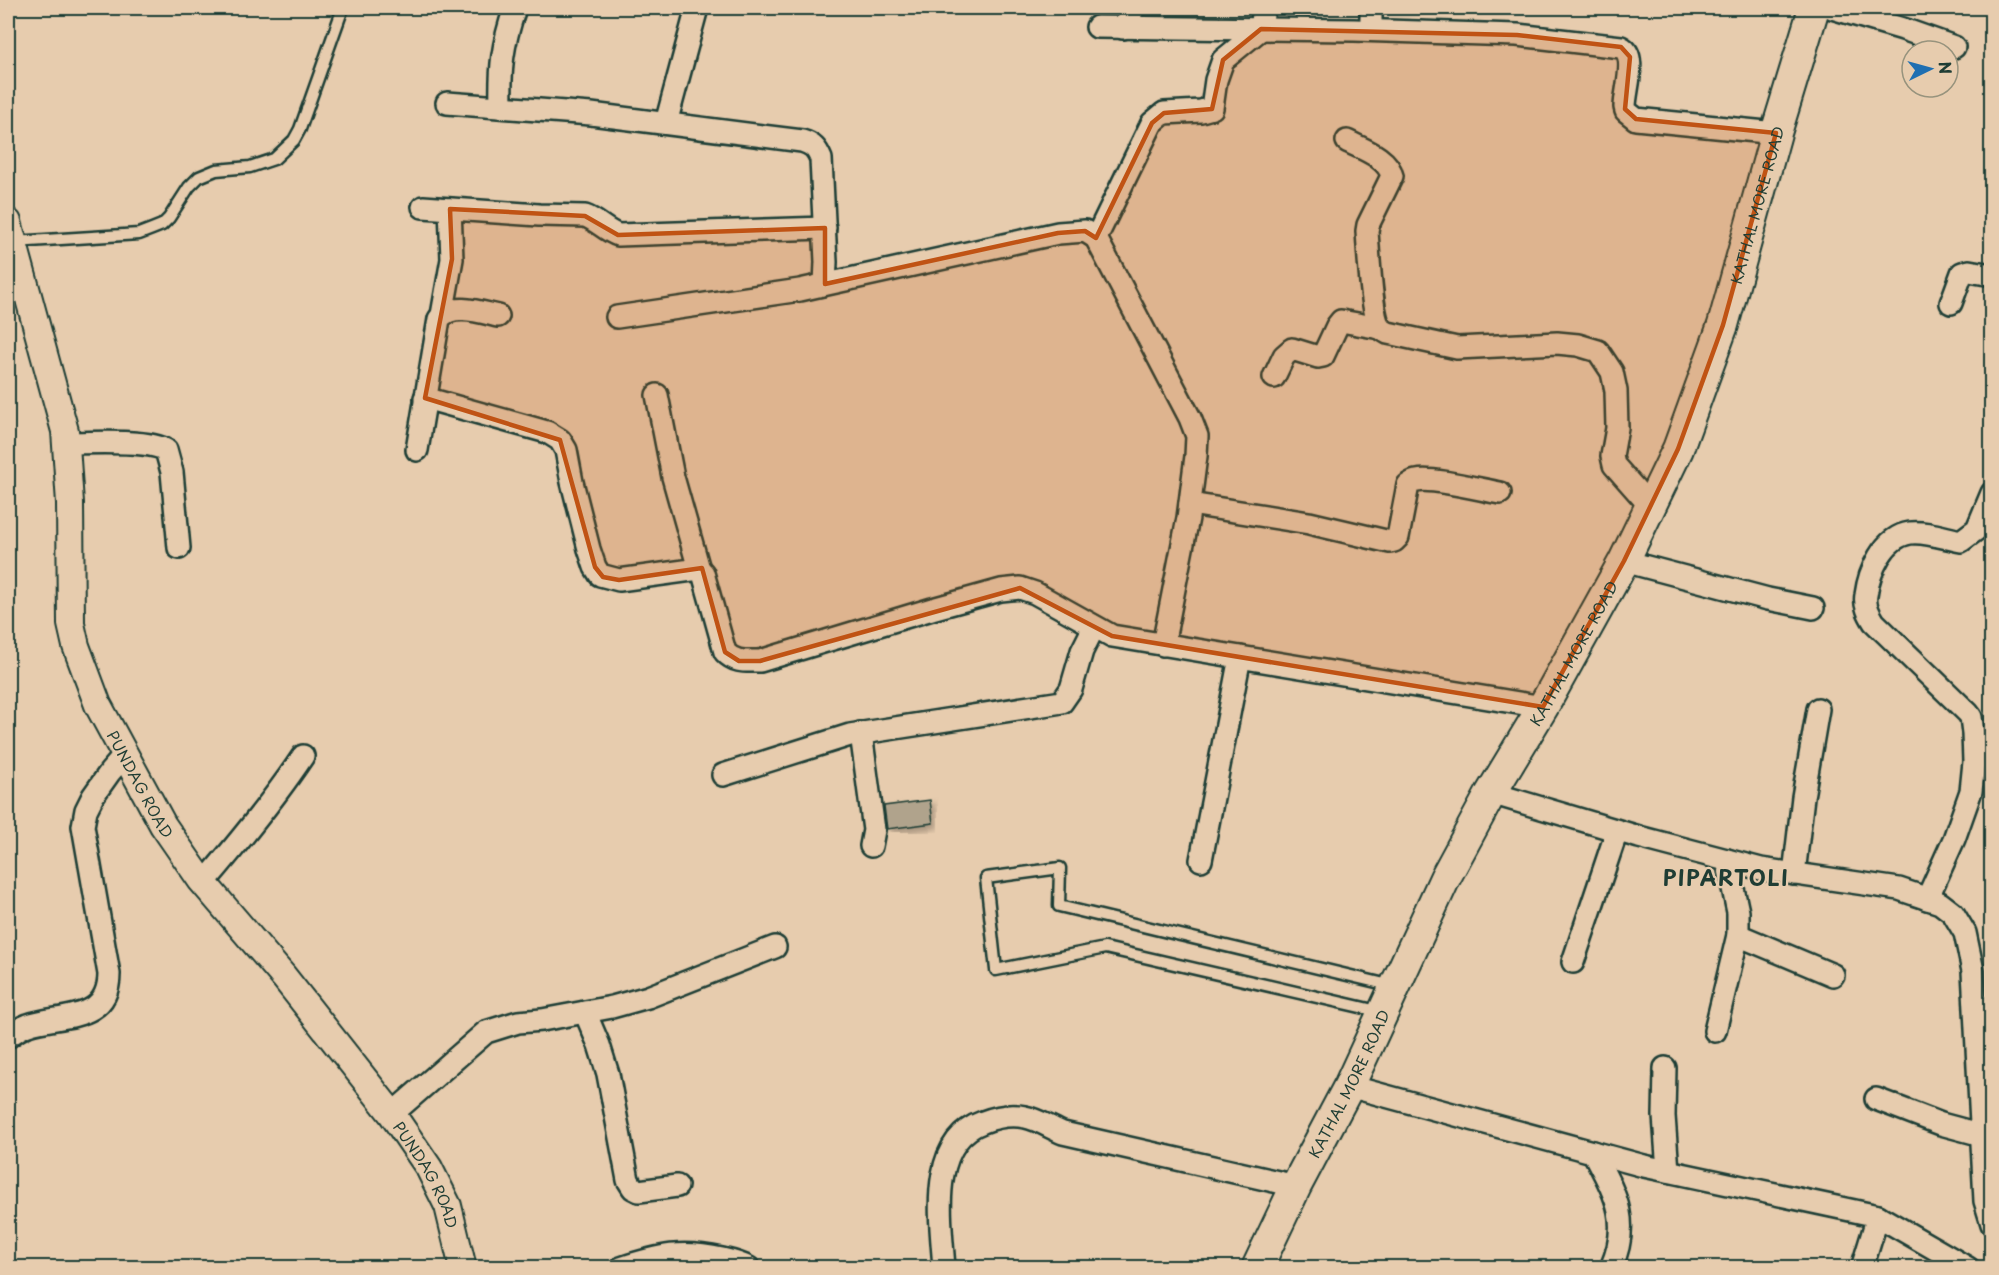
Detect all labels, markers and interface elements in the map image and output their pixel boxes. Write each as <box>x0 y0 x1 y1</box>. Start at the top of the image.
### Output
north arrow <box>1900 39 1960 99</box>
text: N <box>1933 60 1958 75</box>
street label: KATHAL MORE ROAD <box>1723 123 1789 287</box>
street label: KATHAL MORE ROAD <box>1523 576 1623 730</box>
street label: PUNDAG ROAD <box>102 726 180 842</box>
district label: PIPARTOLI <box>1663 861 1789 893</box>
street label: KATHAL MORE ROAD <box>1302 1005 1394 1162</box>
street label: PUNDAG ROAD <box>388 1116 464 1230</box>

